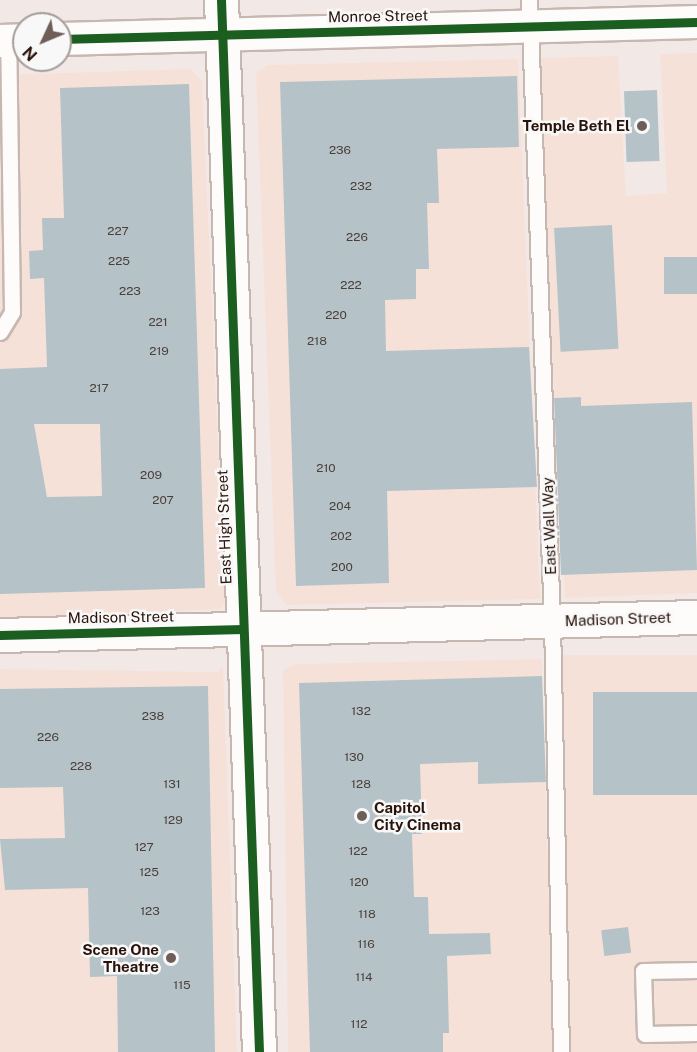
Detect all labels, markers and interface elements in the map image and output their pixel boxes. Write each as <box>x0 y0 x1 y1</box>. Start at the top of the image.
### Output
street label: Monroe Street <box>328 6 428 26</box>
north arrow <box>12 12 72 72</box>
text: N <box>19 42 41 65</box>
place label: Temple Beth El <box>523 117 630 135</box>
marker: Temple Beth El <box>635 119 649 133</box>
house number: 236 <box>329 144 351 158</box>
house number: 232 <box>350 180 372 194</box>
house number: 227 <box>107 225 129 239</box>
house number: 226 <box>346 231 368 245</box>
house number: 225 <box>108 255 130 269</box>
house number: 222 <box>340 279 362 293</box>
house number: 223 <box>119 285 141 299</box>
house number: 220 <box>325 309 347 323</box>
house number: 221 <box>148 316 168 330</box>
house number: 218 <box>307 335 327 349</box>
house number: 219 <box>149 345 169 359</box>
house number: 217 <box>89 382 109 396</box>
house number: 210 <box>316 462 336 476</box>
house number: 209 <box>140 469 162 483</box>
street label: East High Street <box>213 469 235 585</box>
street label: East Wall Way <box>538 476 560 576</box>
house number: 207 <box>152 494 174 508</box>
house number: 204 <box>329 500 351 514</box>
house number: 202 <box>330 530 352 544</box>
house number: 200 <box>331 561 353 575</box>
street label: Madison Street <box>68 607 174 627</box>
street label: Madison Street <box>564 608 672 630</box>
house number: 132 <box>351 705 371 719</box>
house number: 238 <box>142 710 164 724</box>
house number: 226 <box>37 731 59 745</box>
house number: 130 <box>344 751 364 765</box>
house number: 228 <box>70 760 92 774</box>
house number: 131 <box>163 778 181 792</box>
house number: 128 <box>351 778 371 792</box>
place label: Capitol City Cinema <box>374 798 461 833</box>
marker: Capitol City Cinema <box>355 809 369 823</box>
house number: 129 <box>163 814 183 828</box>
house number: 127 <box>134 841 154 855</box>
house number: 122 <box>348 845 368 859</box>
house number: 125 <box>139 866 159 880</box>
house number: 120 <box>349 876 369 890</box>
house number: 123 <box>140 905 160 919</box>
house number: 118 <box>358 908 376 922</box>
house number: 116 <box>357 938 375 952</box>
place label: Scene One Theatre <box>82 940 159 975</box>
marker: Scene One Theatre <box>164 951 178 965</box>
house number: 114 <box>355 971 373 985</box>
house number: 115 <box>173 979 191 993</box>
house number: 112 <box>351 1018 367 1032</box>

